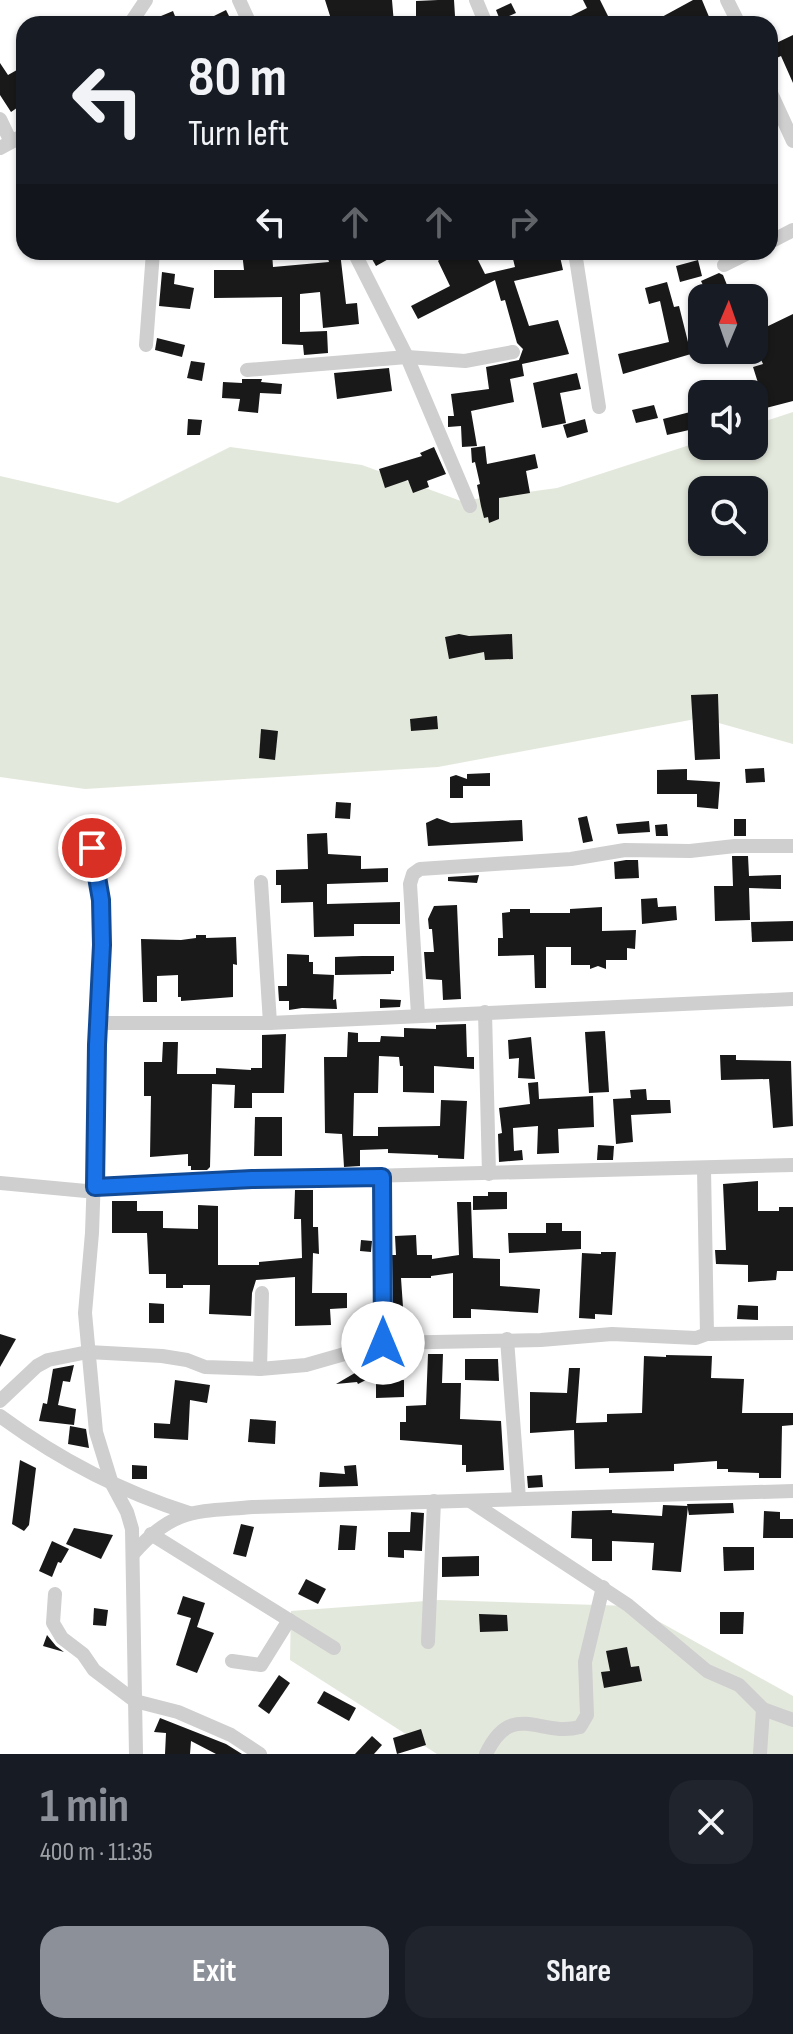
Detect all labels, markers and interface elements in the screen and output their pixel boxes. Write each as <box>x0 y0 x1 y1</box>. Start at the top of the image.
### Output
text: 80 m <box>188 45 287 112</box>
icon: left <box>56 48 160 152</box>
text: Turn left <box>188 113 289 156</box>
icon: left <box>249 200 293 244</box>
icon: ahead <box>333 200 377 244</box>
icon: ahead <box>417 200 461 244</box>
icon: right <box>501 200 545 244</box>
north arrow <box>688 284 768 364</box>
map controls <box>688 284 768 556</box>
button: sound <box>688 380 768 460</box>
button: search <box>688 476 768 556</box>
pin <box>58 814 126 882</box>
icon: arrive <box>70 826 114 870</box>
position arrow <box>341 1301 425 1385</box>
text: 1 min <box>40 1778 129 1835</box>
button: close <box>669 1780 753 1864</box>
text: 400 m · 11:35 <box>40 1837 153 1868</box>
button: Exit <box>40 1926 389 2018</box>
button: Share <box>405 1926 753 2018</box>

